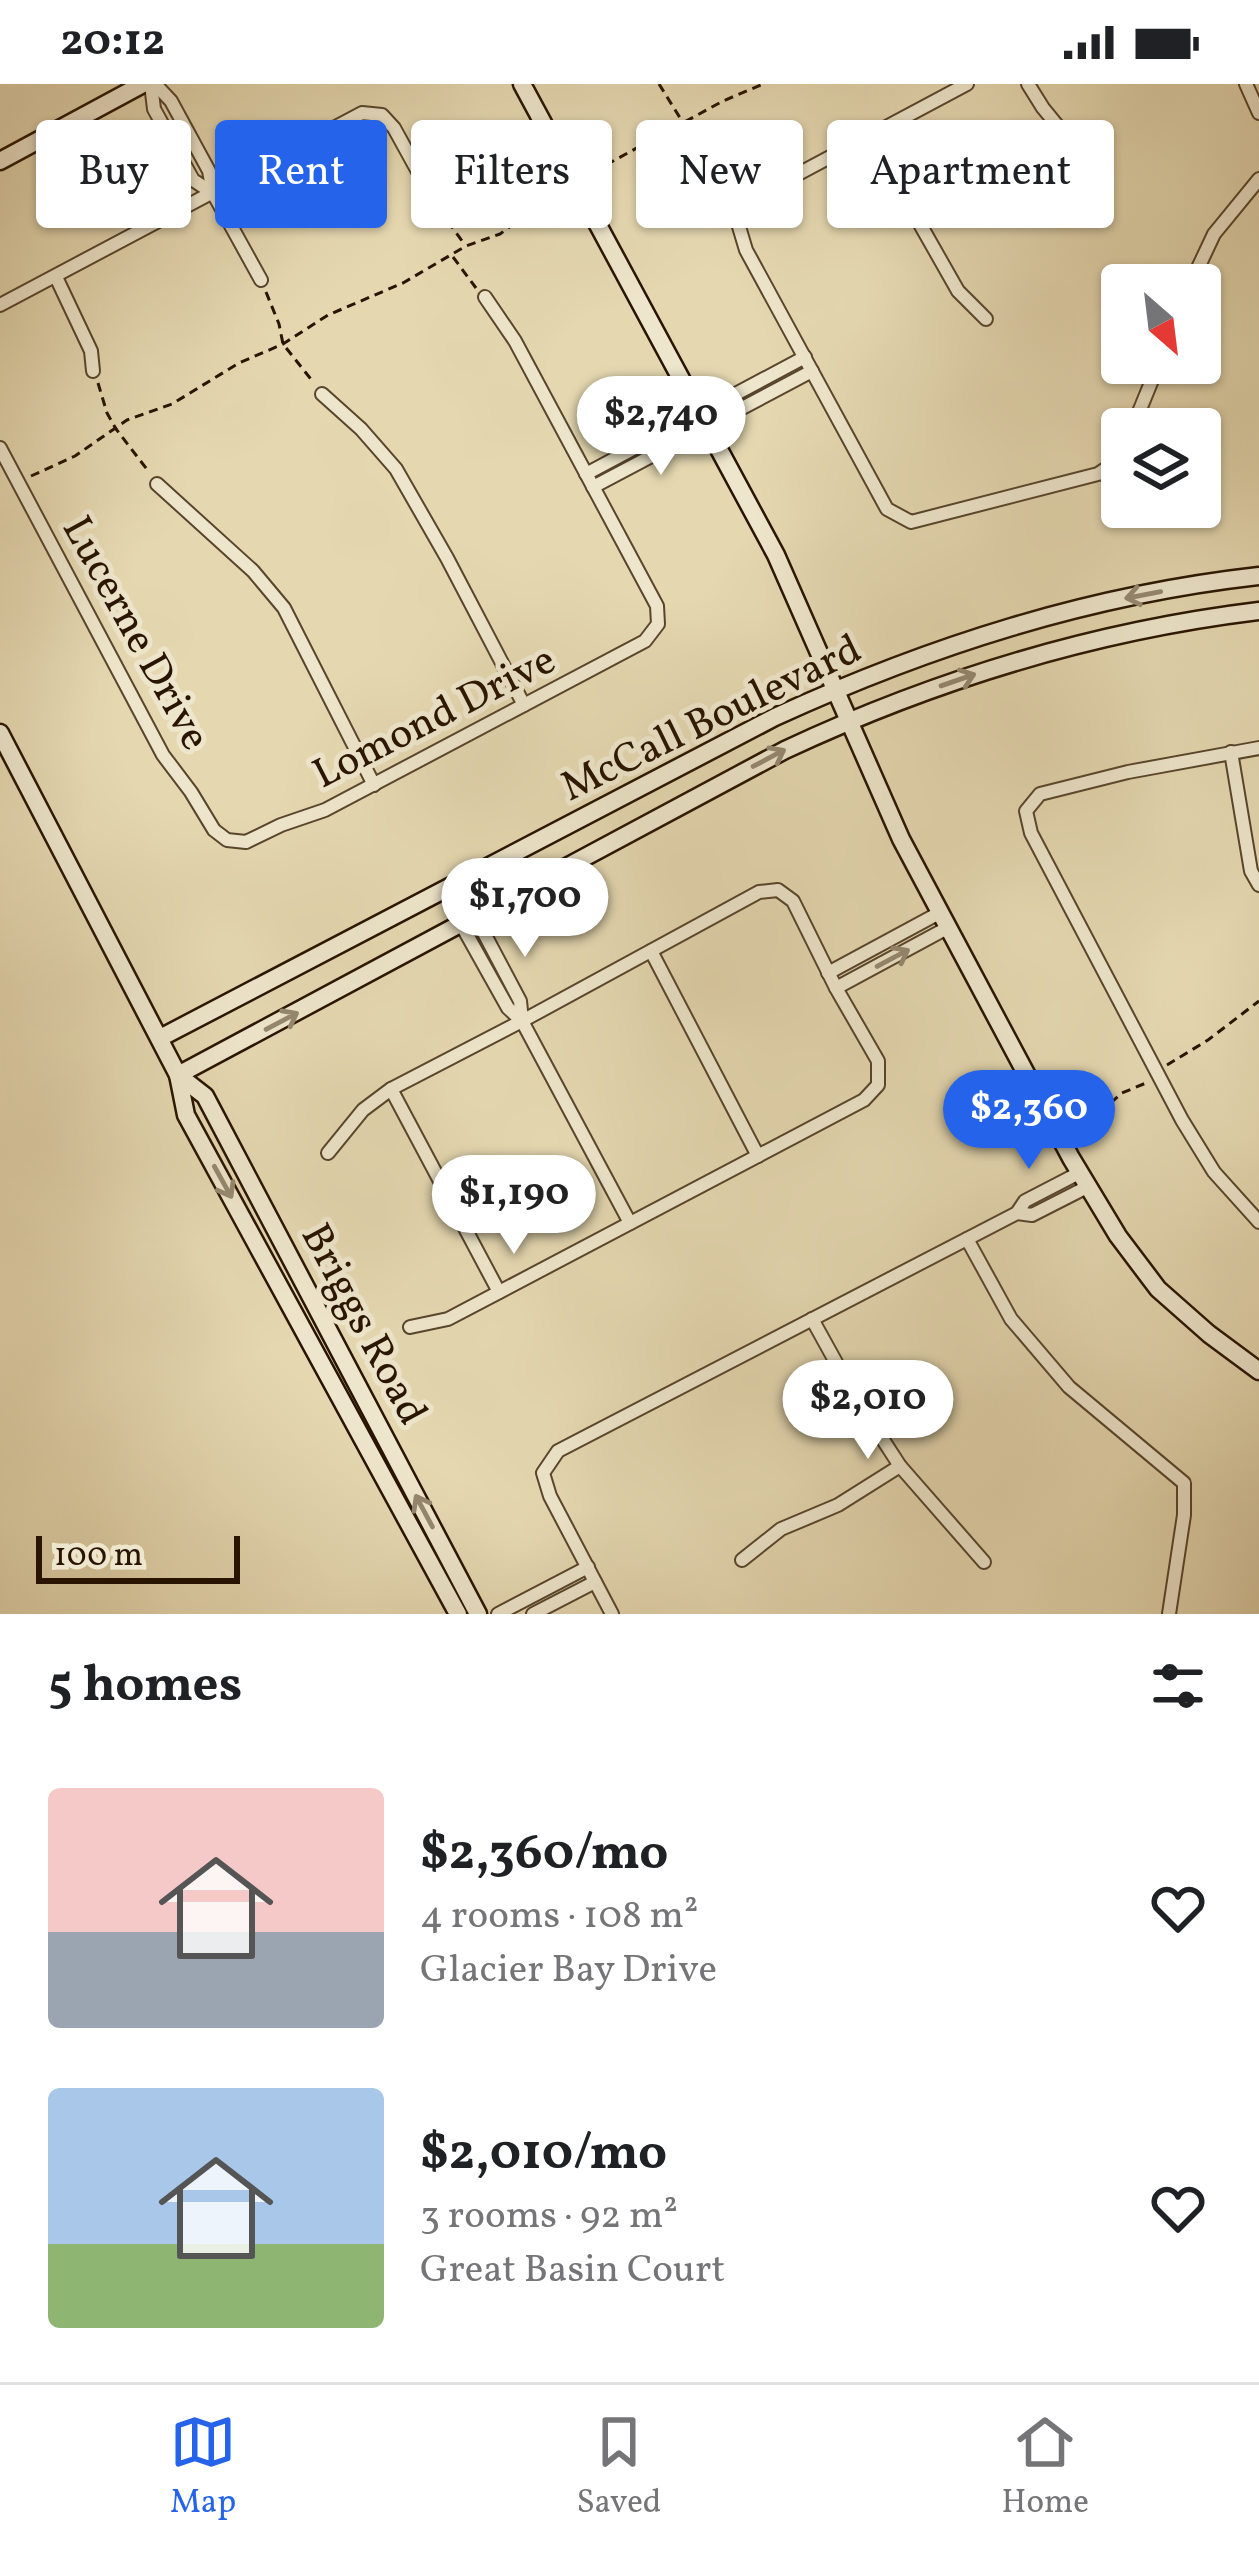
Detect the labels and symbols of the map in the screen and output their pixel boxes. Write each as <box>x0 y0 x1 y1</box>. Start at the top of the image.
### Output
north arrow <box>1101 264 1221 384</box>
pin: $2,740 <box>563 376 759 478</box>
street label: Lucerne Drive <box>45 506 223 762</box>
one-way arrow <box>1125 585 1164 607</box>
street label: McCall Boulevard <box>552 622 872 818</box>
street label: Lomond Drive <box>304 633 567 805</box>
one-way arrow <box>939 668 976 689</box>
one-way arrow <box>751 746 787 769</box>
pin: $1,700 <box>427 858 623 960</box>
one-way arrow <box>874 946 909 969</box>
one-way arrow <box>263 1008 299 1031</box>
pin: $2,360 <box>931 1070 1127 1172</box>
pin: $1,190 <box>416 1155 612 1257</box>
one-way arrow <box>212 1164 235 1199</box>
street label: Briggs Road <box>284 1214 440 1436</box>
pin: $2,010 <box>770 1360 966 1462</box>
one-way arrow <box>411 1493 434 1529</box>
scale bar <box>36 1530 240 1583</box>

